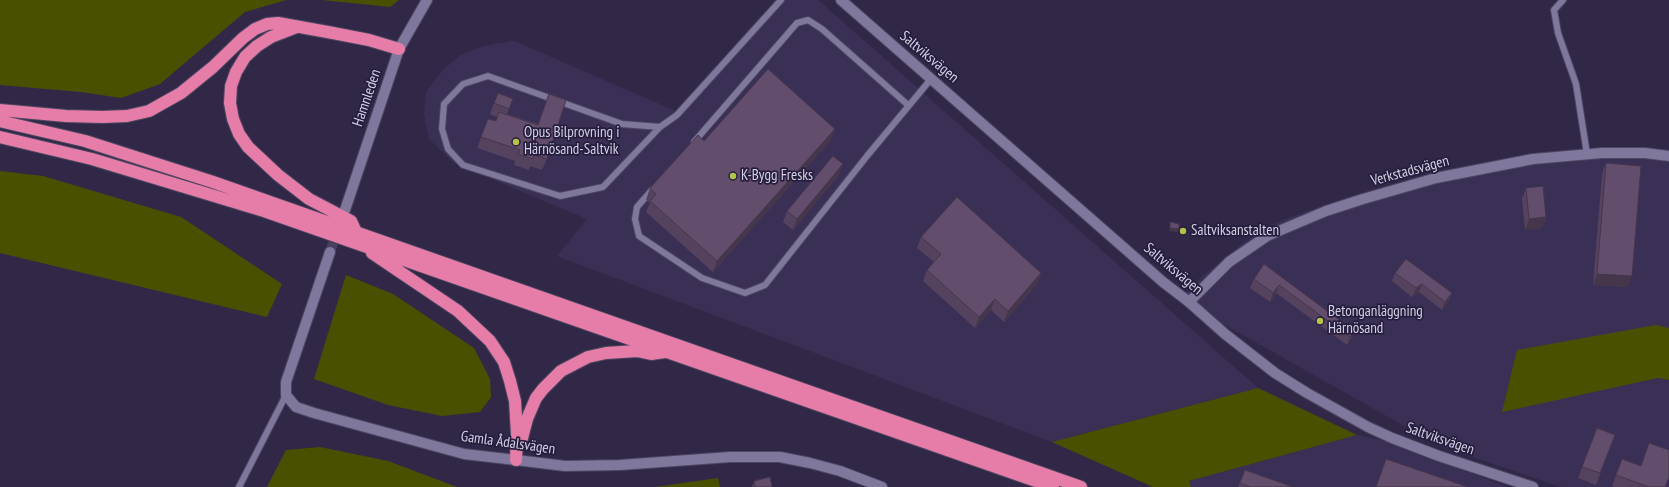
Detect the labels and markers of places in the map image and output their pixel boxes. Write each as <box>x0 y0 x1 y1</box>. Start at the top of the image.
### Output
place label: Opus Bilprovning i Härnösand-Saltvik <box>524 124 619 159</box>
marker: Opus Bilprovning i Härnösand-Saltvik <box>511 137 521 147</box>
place label: K-Bygg Fresks <box>741 167 813 185</box>
marker: K-Bygg Fresks <box>728 171 738 181</box>
place label: Saltviksanstalten <box>1191 222 1279 240</box>
marker: Saltviksanstalten <box>1178 226 1188 236</box>
place label: Betonganläggning Härnösand <box>1328 303 1423 338</box>
marker: Betonganläggning Härnösand <box>1315 316 1325 326</box>

